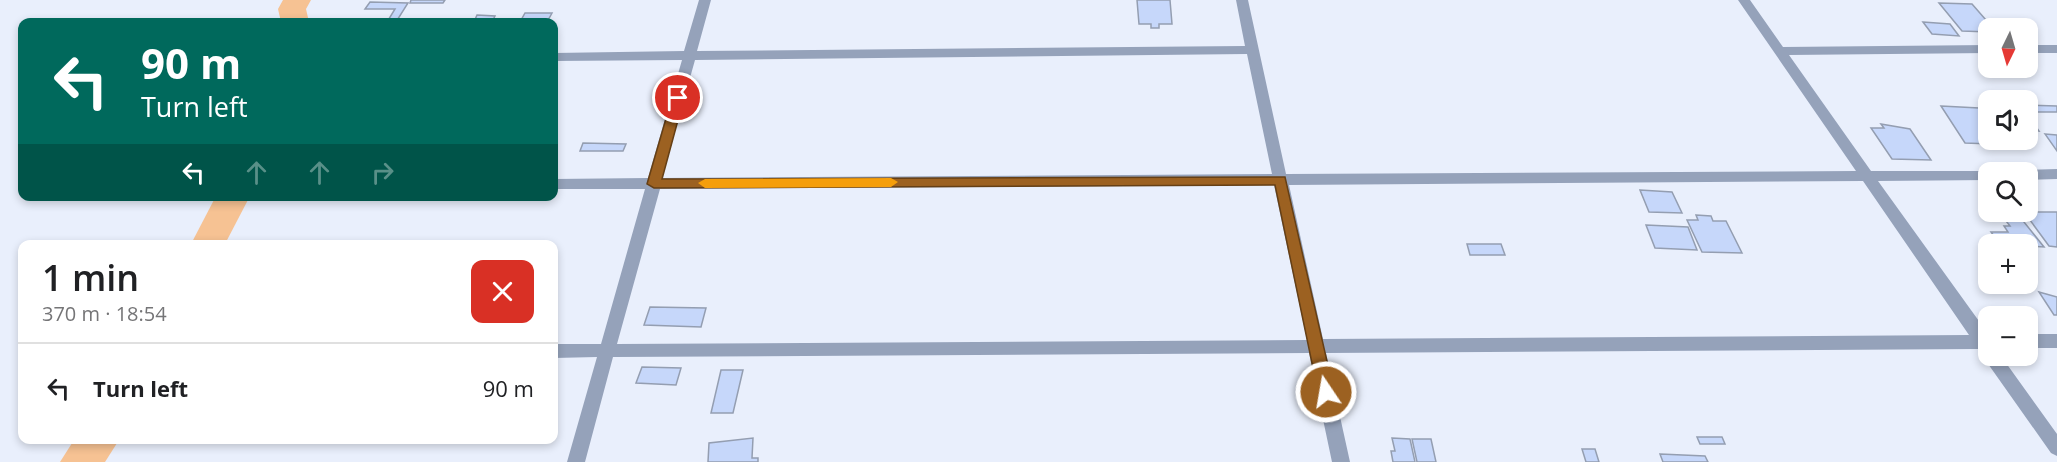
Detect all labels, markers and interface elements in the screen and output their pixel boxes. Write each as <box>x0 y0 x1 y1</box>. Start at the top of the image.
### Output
north arrow <box>1978 18 2038 78</box>
map controls <box>1978 18 2038 366</box>
text: 90 m <box>141 34 241 91</box>
icon: left <box>42 42 120 120</box>
pin <box>652 72 703 123</box>
icon: arrive <box>661 81 694 114</box>
text: Turn left <box>141 88 248 125</box>
button: sound <box>1978 90 2038 150</box>
icon: left <box>177 156 210 189</box>
icon: ahead <box>240 156 273 189</box>
icon: ahead <box>303 156 336 189</box>
icon: right <box>366 156 399 189</box>
button: search <box>1978 162 2038 222</box>
button: + <box>1978 234 2038 294</box>
text: 1 min <box>42 253 139 302</box>
button: close <box>471 260 534 323</box>
text: 370 m · 18:54 <box>42 300 167 327</box>
button: − <box>1978 306 2038 366</box>
position arrow <box>1294 360 1358 424</box>
icon: left <box>42 372 75 405</box>
text: Turn left <box>93 373 188 403</box>
text: 90 m <box>483 373 534 403</box>

